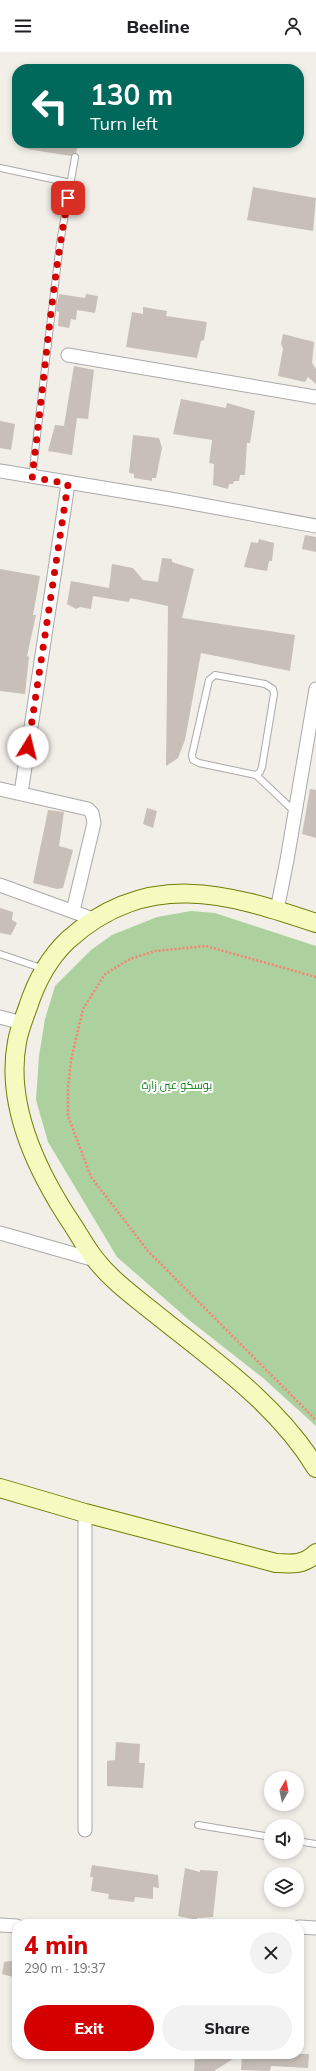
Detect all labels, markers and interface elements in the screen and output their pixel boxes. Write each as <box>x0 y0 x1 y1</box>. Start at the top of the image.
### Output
icon: menu <box>12 15 34 37</box>
text: Beeline <box>126 15 190 38</box>
icon: person <box>282 15 304 37</box>
text: 130 m <box>90 77 173 112</box>
icon: left <box>24 80 76 132</box>
text: Turn left <box>90 112 158 135</box>
pin <box>51 181 85 215</box>
icon: arrive <box>57 187 79 209</box>
position arrow <box>7 726 49 768</box>
park label: بوسكو عين زارة <box>142 1078 212 1092</box>
north arrow <box>264 1771 304 1811</box>
map controls <box>264 1771 304 1907</box>
button: sound <box>264 1819 304 1859</box>
button: layers <box>264 1867 304 1907</box>
text: 4 min <box>24 1930 88 1960</box>
button: close <box>250 1932 292 1974</box>
text: 290 m · 19:37 <box>24 1960 106 1976</box>
button: Exit <box>24 2005 154 2051</box>
button: Share <box>162 2005 292 2051</box>

